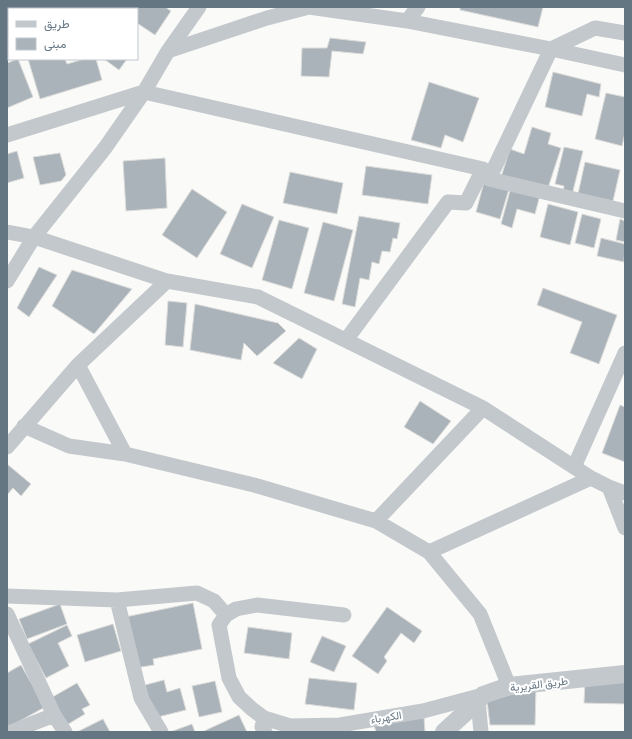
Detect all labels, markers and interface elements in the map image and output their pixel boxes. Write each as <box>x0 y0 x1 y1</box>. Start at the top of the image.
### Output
legend <box>8 8 138 60</box>
text: طريق <box>44 16 70 32</box>
text: مبنى <box>44 36 66 52</box>
street label: طريق القريرية <box>509 674 569 694</box>
street label: الكهرباء <box>369 708 403 726</box>

